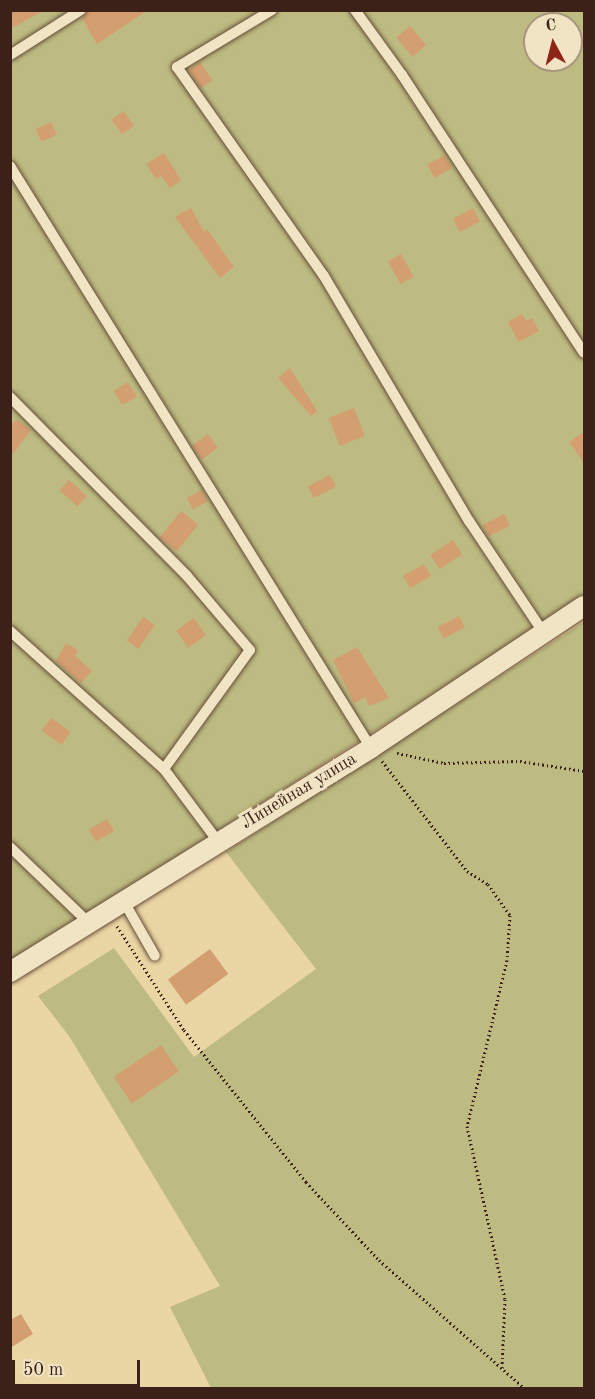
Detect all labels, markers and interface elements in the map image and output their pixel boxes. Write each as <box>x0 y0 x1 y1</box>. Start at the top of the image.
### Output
north arrow <box>523 12 583 72</box>
text: С <box>545 18 557 35</box>
street label: Линейная улица <box>237 748 361 834</box>
scale bar <box>15 1348 142 1386</box>
text: 50 m <box>23 1361 63 1379</box>

